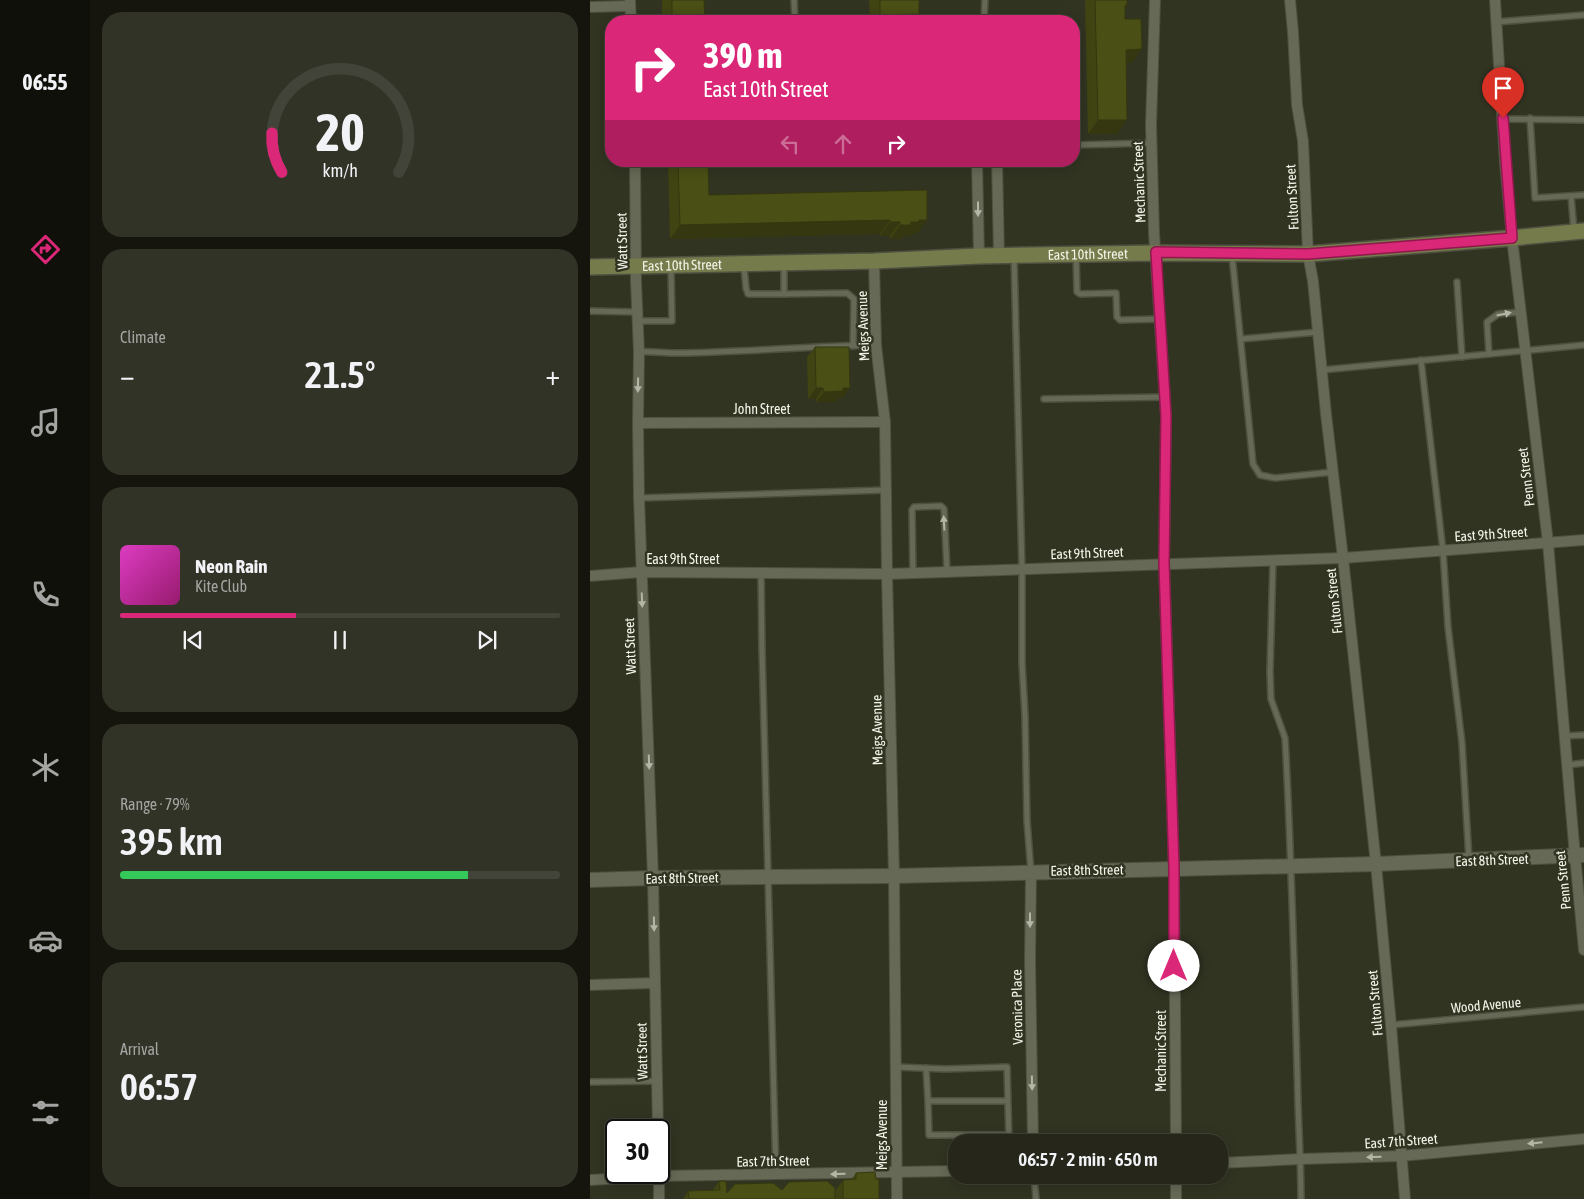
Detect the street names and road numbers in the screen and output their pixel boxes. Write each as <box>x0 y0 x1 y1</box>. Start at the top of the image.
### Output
street label: Mechanic Street <box>1130 141 1148 223</box>
street label: Fulton Street <box>1282 164 1302 230</box>
street label: Watt Street <box>614 212 630 270</box>
street label: East 10th Street <box>1048 245 1128 263</box>
street label: East 10th Street <box>642 256 722 274</box>
street label: Meigs Avenue <box>854 290 872 362</box>
street label: John Street <box>733 401 791 417</box>
street label: Penn Street <box>1514 447 1538 507</box>
street label: East 9th Street <box>1454 523 1528 545</box>
street label: East 9th Street <box>1050 544 1124 562</box>
street label: East 9th Street <box>646 551 720 567</box>
street label: Fulton Street <box>1323 567 1345 635</box>
street label: Watt Street <box>621 617 639 675</box>
street label: Meigs Avenue <box>868 695 886 765</box>
street label: Penn Street <box>1552 850 1574 910</box>
street label: East 8th Street <box>1455 851 1529 869</box>
street label: East 8th Street <box>1050 861 1124 879</box>
street label: East 8th Street <box>645 869 719 887</box>
street label: Veronica Place <box>1008 969 1026 1045</box>
street label: Fulton Street <box>1364 969 1386 1037</box>
street label: Wood Avenue <box>1450 994 1522 1016</box>
street label: Mechanic Street <box>1153 1010 1169 1092</box>
street label: Watt Street <box>634 1022 650 1080</box>
street label: Meigs Avenue <box>874 1100 890 1170</box>
street label: East 7th Street <box>1364 1130 1438 1152</box>
street label: East 7th Street <box>736 1152 810 1170</box>

